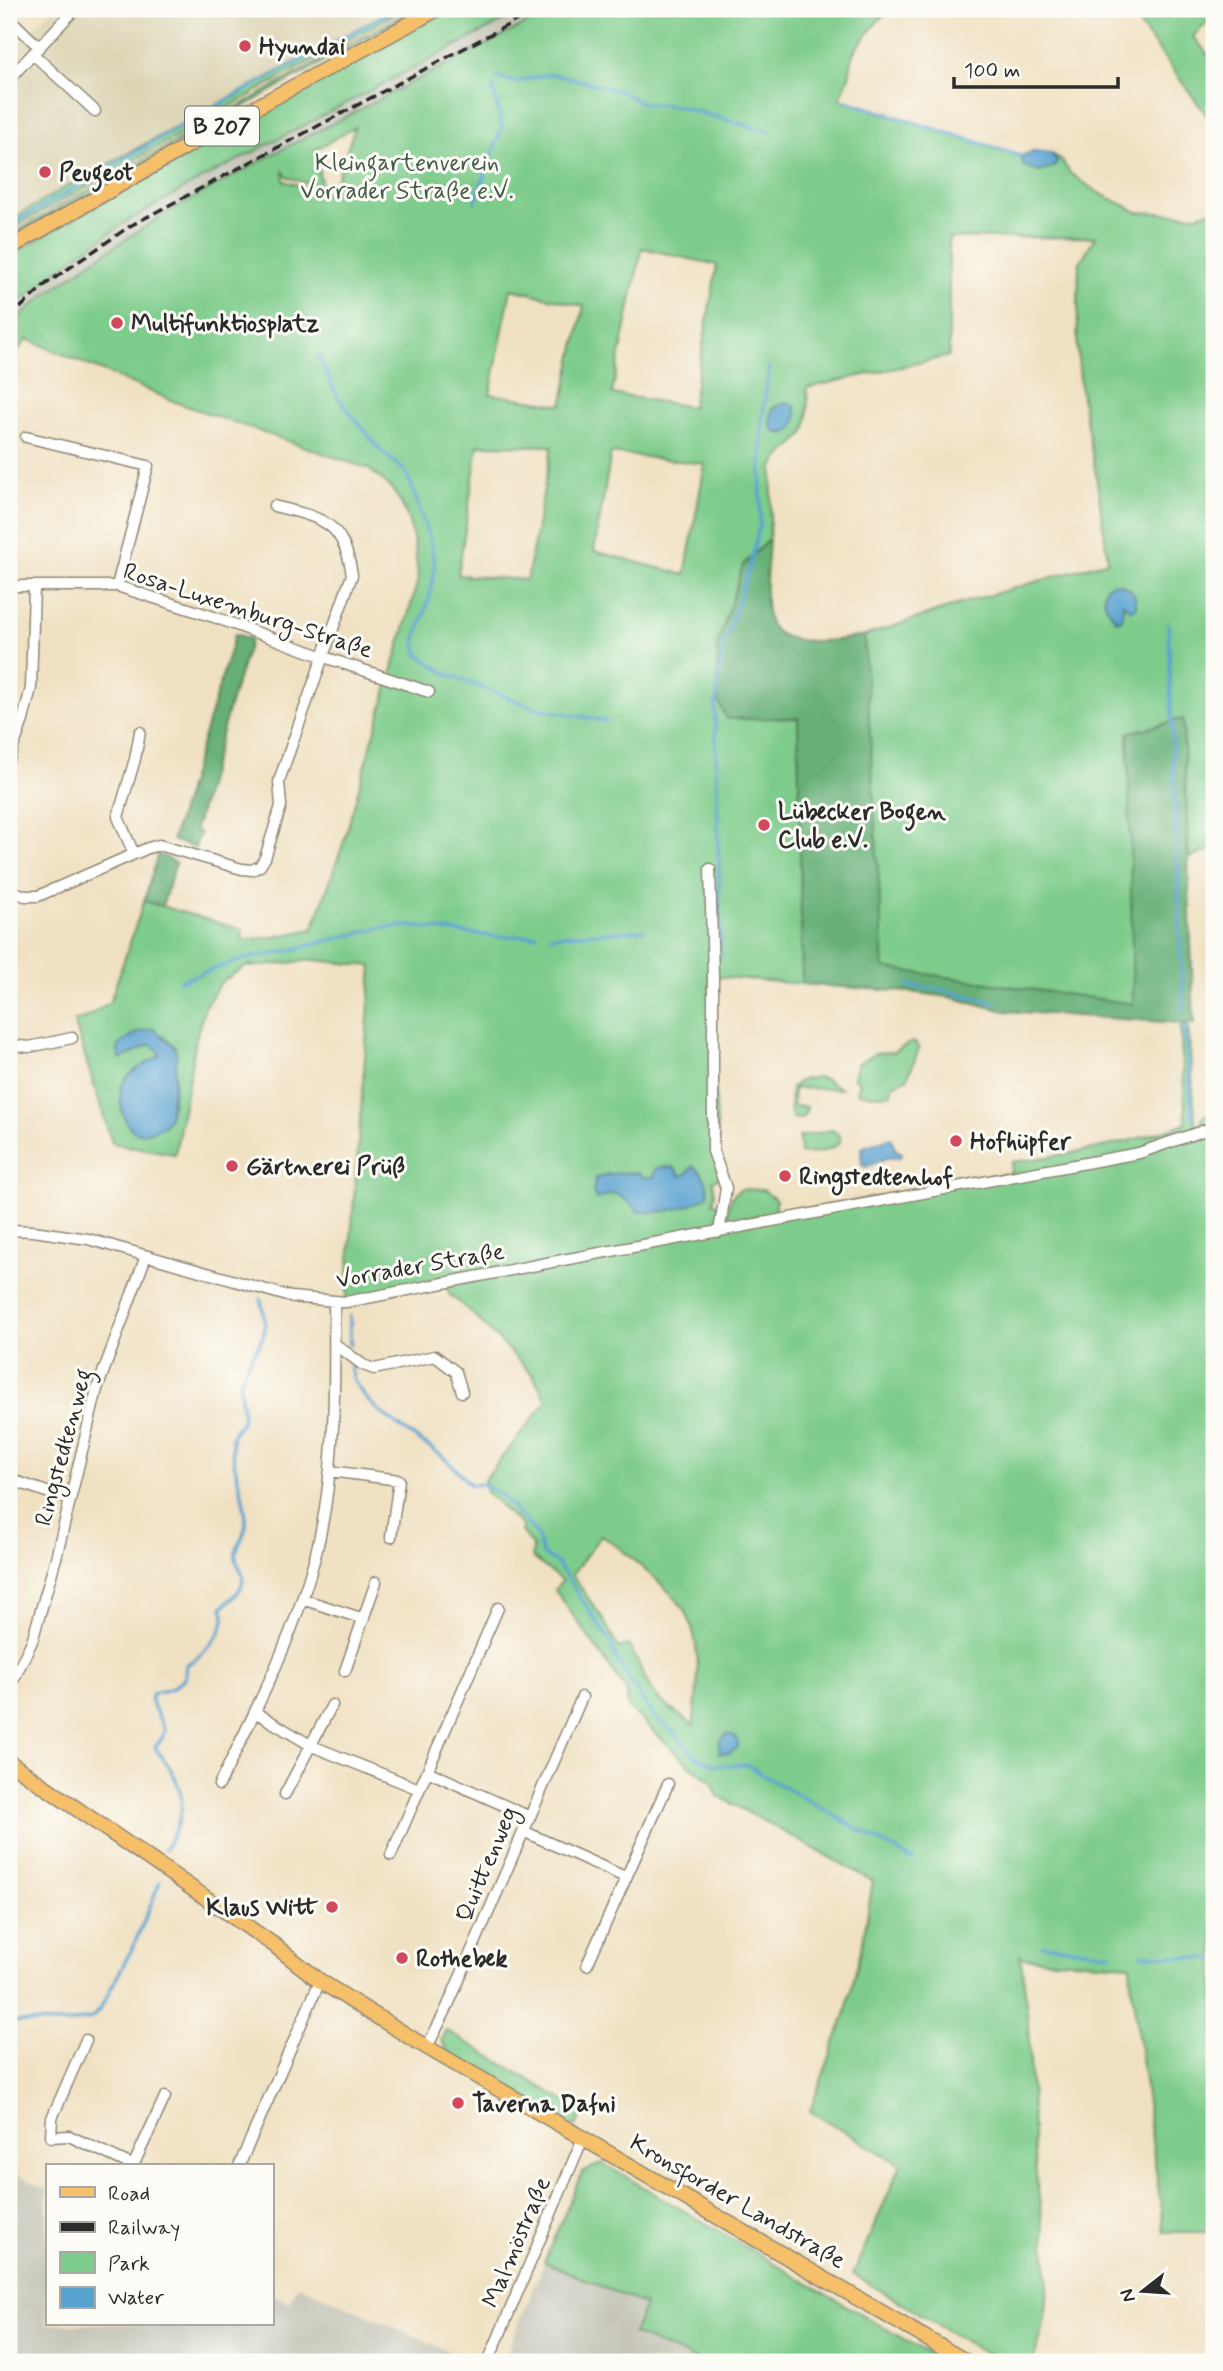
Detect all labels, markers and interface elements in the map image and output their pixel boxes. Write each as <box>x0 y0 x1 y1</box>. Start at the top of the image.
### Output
place label: Hyundai <box>259 32 346 63</box>
marker: Hyundai <box>237 38 253 54</box>
scale bar <box>954 46 1118 90</box>
text: 100 m <box>964 57 1020 85</box>
road number: B 207 <box>185 106 259 146</box>
park label: Kleingartenverein Vorrader Straße e.V. <box>300 148 514 207</box>
place label: Peugeot <box>59 158 135 192</box>
marker: Peugeot <box>37 164 53 180</box>
place label: Multifunktiosplatz <box>131 309 319 340</box>
marker: Multifunktiosplatz <box>109 315 125 331</box>
street label: Rosa-Luxemburg-Straße <box>118 556 376 668</box>
place label: Lübecker Bogen Club e.V. <box>778 797 946 856</box>
marker: Lübecker Bogen Club e.V. <box>756 817 772 833</box>
place label: Hofhüpfer <box>970 1127 1072 1158</box>
marker: Hofhüpfer <box>948 1133 964 1149</box>
place label: Gärtnerei Prüß <box>246 1152 405 1183</box>
marker: Gärtnerei Prüß <box>224 1158 240 1174</box>
place label: Ringstedtenhof <box>799 1162 954 1196</box>
marker: Ringstedtenhof <box>777 1168 793 1184</box>
street label: Vorrader Straße <box>334 1236 507 1297</box>
street label: Ringstedtenweg <box>29 1365 103 1530</box>
street label: Quittenweg <box>449 1802 527 1928</box>
place label: Klaus Witt <box>206 1893 318 1924</box>
marker: Klaus Witt <box>324 1899 340 1915</box>
place label: Rothebek <box>416 1944 508 1975</box>
marker: Rothebek <box>394 1950 410 1966</box>
place label: Taverna Dafni <box>472 2089 616 2120</box>
marker: Taverna Dafni <box>450 2095 466 2111</box>
street label: Kronsforder Landstraße <box>623 2128 851 2279</box>
legend <box>46 2164 273 2326</box>
street label: Malmöstraße <box>476 2172 559 2313</box>
text: Road <box>108 2180 150 2208</box>
text: Railway <box>108 2214 180 2242</box>
text: Park <box>108 2250 150 2278</box>
north arrow <box>1108 2256 1178 2326</box>
text: Water <box>108 2284 164 2312</box>
text: N <box>1114 2286 1142 2305</box>

